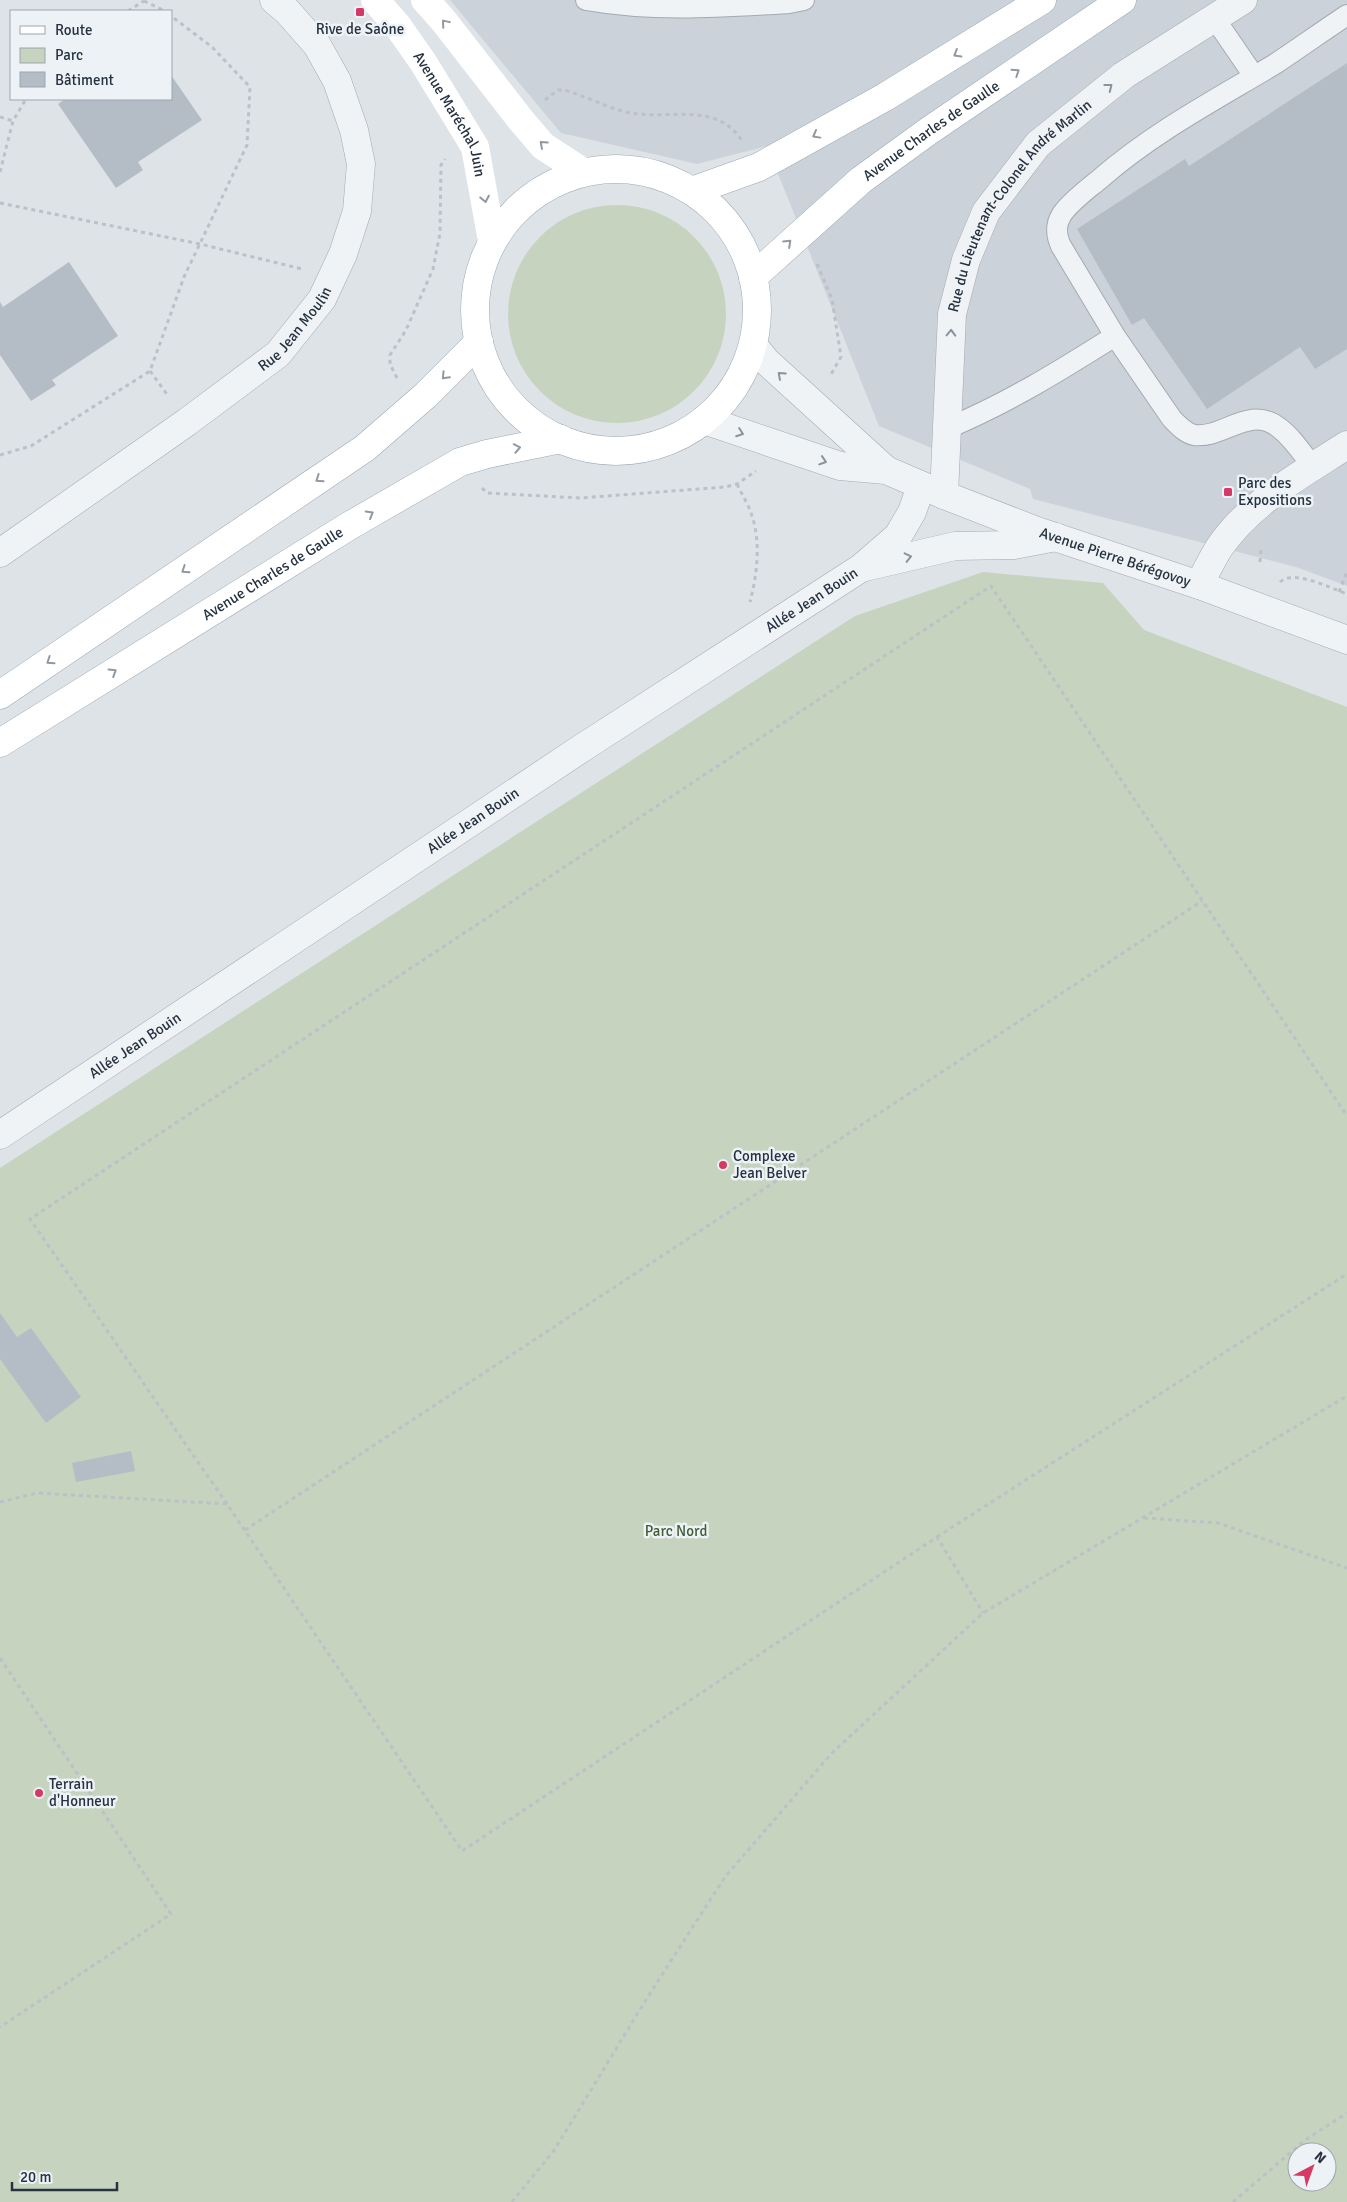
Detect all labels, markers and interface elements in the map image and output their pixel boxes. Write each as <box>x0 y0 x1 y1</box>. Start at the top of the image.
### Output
marker: Rive de Saône <box>354 6 366 18</box>
legend <box>10 10 172 100</box>
place label: Rive de Saône <box>316 20 404 38</box>
one-way arrow <box>443 20 451 29</box>
text: Route <box>55 21 92 39</box>
text: Parc <box>55 46 83 64</box>
one-way arrow <box>953 47 962 57</box>
street label: Avenue Maréchal Juin <box>409 48 489 178</box>
one-way arrow <box>1010 69 1020 78</box>
text: Bâtiment <box>55 71 114 89</box>
street label: Avenue Charles de Gaulle <box>859 77 1003 185</box>
one-way arrow <box>1103 84 1112 93</box>
street label: Rue du Lieutenant-Colonel André Marlin <box>944 96 1095 314</box>
one-way arrow <box>813 129 822 139</box>
one-way arrow <box>540 141 549 150</box>
one-way arrow <box>479 195 490 204</box>
one-way arrow <box>783 240 792 249</box>
street label: Rue Jean Moulin <box>254 284 335 375</box>
one-way arrow <box>946 328 957 336</box>
one-way arrow <box>441 371 450 380</box>
one-way arrow <box>777 372 786 381</box>
one-way arrow <box>735 427 744 437</box>
one-way arrow <box>513 444 522 454</box>
one-way arrow <box>818 455 826 465</box>
one-way arrow <box>315 473 325 482</box>
place label: Parc des Expositions <box>1238 474 1312 509</box>
marker: Parc des Expositions <box>1222 486 1234 498</box>
one-way arrow <box>365 510 374 520</box>
street label: Avenue Charles de Gaulle <box>199 523 346 624</box>
street label: Avenue Pierre Bérégovoy <box>1037 524 1193 591</box>
one-way arrow <box>904 552 913 563</box>
one-way arrow <box>181 564 190 573</box>
street label: Allée Jean Bouin <box>762 564 861 636</box>
one-way arrow <box>46 655 56 664</box>
one-way arrow <box>107 669 116 678</box>
street label: Allée Jean Bouin <box>424 783 522 857</box>
street label: Allée Jean Bouin <box>86 1008 184 1082</box>
place label: Complexe Jean Belver <box>733 1147 807 1182</box>
marker: Complexe Jean Belver <box>717 1159 729 1171</box>
park label: Parc Nord <box>645 1522 707 1540</box>
place label: Terrain d'Honneur <box>49 1775 116 1810</box>
marker: Terrain d'Honneur <box>33 1787 45 1799</box>
north arrow <box>1287 2142 1337 2192</box>
text: N <box>1311 2148 1329 2167</box>
scale bar <box>12 2160 118 2192</box>
text: 20 m <box>20 2168 51 2186</box>

